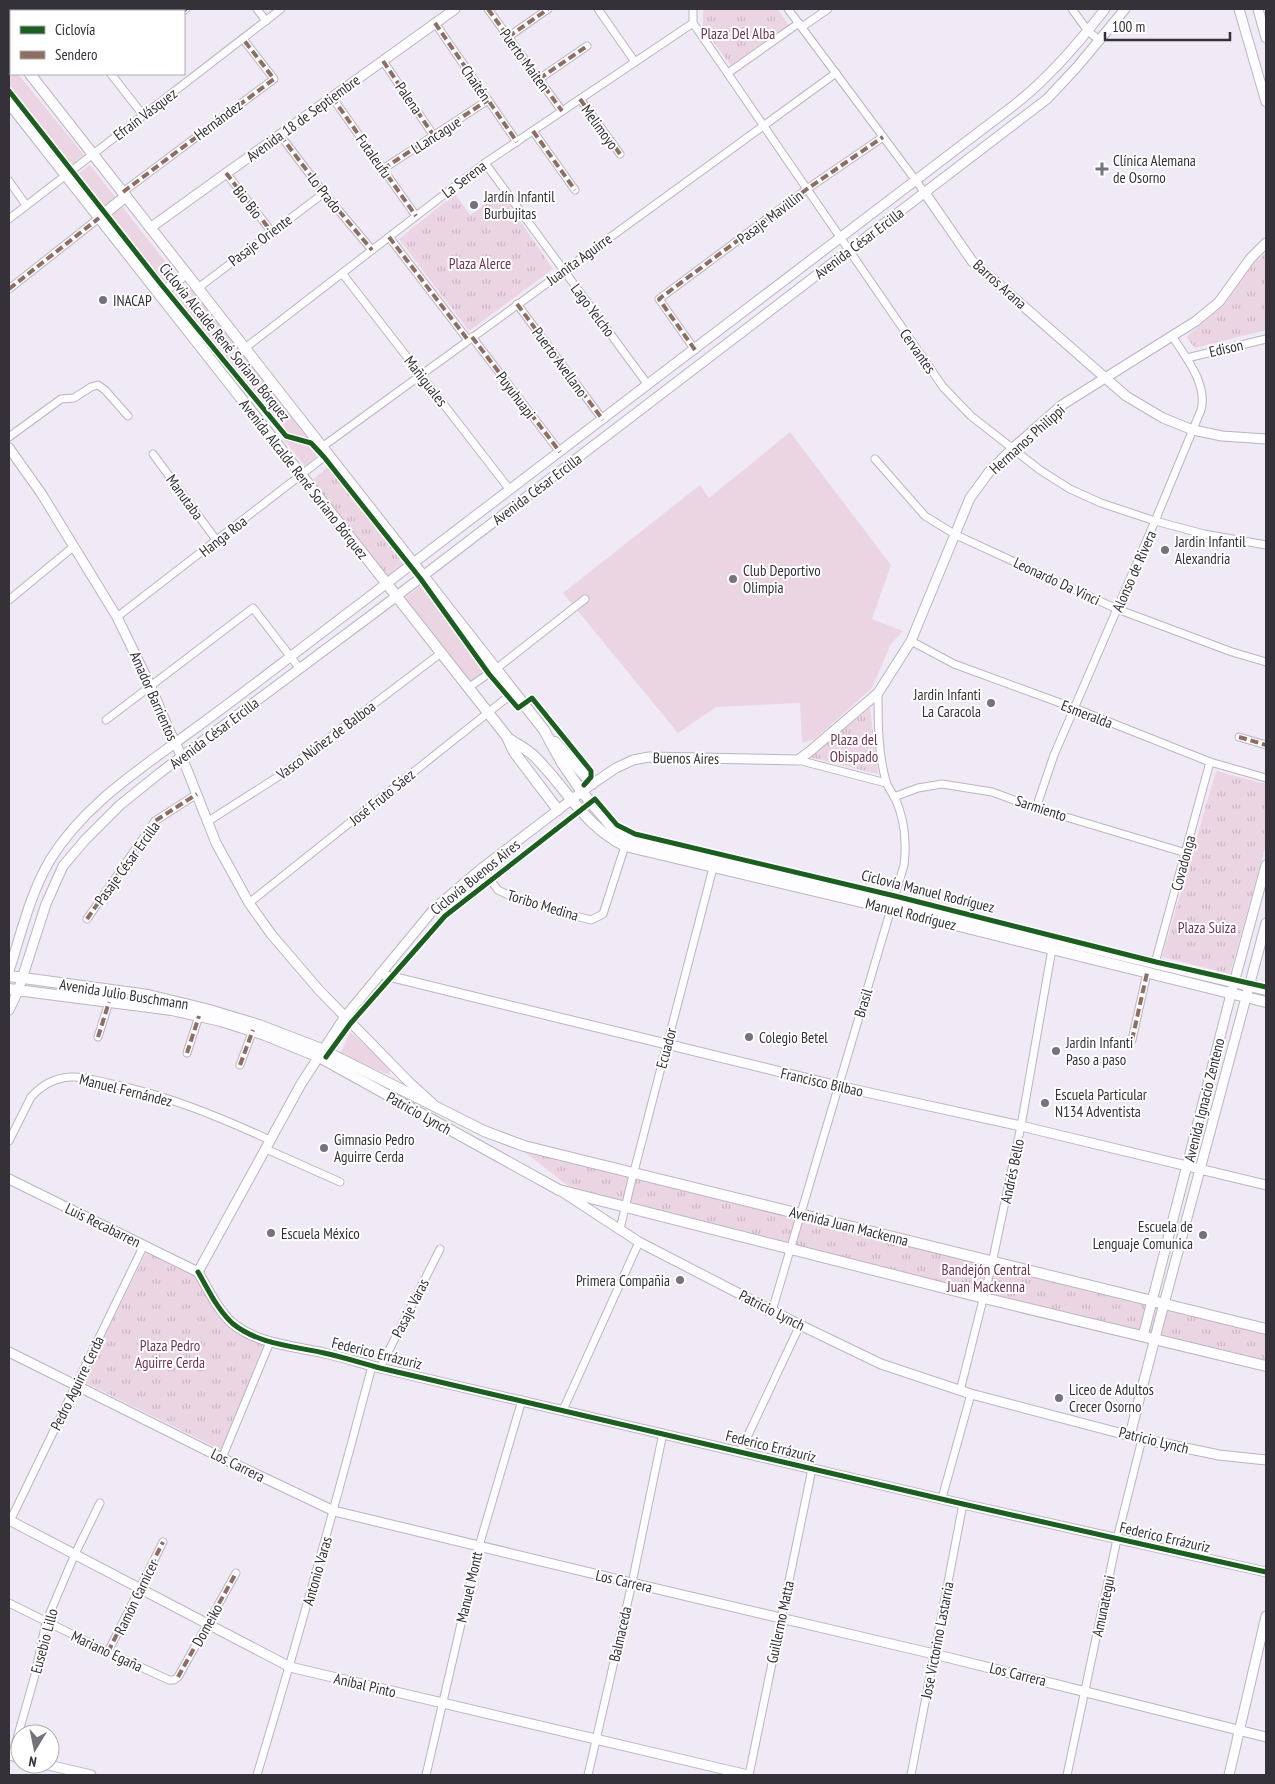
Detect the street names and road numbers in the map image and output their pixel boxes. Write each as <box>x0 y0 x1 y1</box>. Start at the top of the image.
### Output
street label: Puerto Maiten <box>496 25 554 95</box>
street label: Chaitén <box>457 61 495 105</box>
street label: Avenida 18 de Septiembre <box>242 70 364 166</box>
street label: Palena <box>391 78 427 118</box>
street label: Efraín Vásquez <box>109 84 181 144</box>
street label: Hernández <box>190 96 246 144</box>
street label: Melimoyo <box>577 101 623 153</box>
street label: LLancague <box>408 112 464 158</box>
street label: Futaleufu <box>352 130 396 182</box>
street label: La Serena <box>438 156 490 202</box>
street label: Lo Prado <box>304 170 346 216</box>
street label: Bio Bio <box>229 182 267 222</box>
street label: Pasaje Mavillin <box>733 186 807 248</box>
street label: Avenida César Ercilla <box>810 203 908 283</box>
street label: Pasaje Oriente <box>224 210 296 270</box>
street label: Juanita Aguirre <box>542 229 616 290</box>
street label: Barros Arana <box>969 255 1031 313</box>
street label: Ciclovía Alcalde René Soriano Bórquez <box>155 259 295 425</box>
street label: Lago Yelcho <box>567 280 619 340</box>
street label: Puerto Avellano <box>528 323 592 401</box>
street label: Cervantes <box>896 325 940 377</box>
street label: Edison <box>1207 335 1245 361</box>
street label: Mañiguales <box>400 352 452 410</box>
street label: Puyuhuapi <box>492 368 540 422</box>
street label: Avenida Alcalde René Soriano Bórquez <box>235 395 373 563</box>
street label: Hermanos Philippi <box>985 400 1069 478</box>
street label: Avenida César Ercilla <box>488 449 586 529</box>
street label: Manutaba <box>162 471 208 523</box>
street label: Hanga Roa <box>195 511 251 561</box>
street label: Alonso de Rivera <box>1108 527 1160 615</box>
street label: Leonardo Da Vinci <box>1011 553 1103 609</box>
street label: Amador Barrientos <box>126 648 182 744</box>
street label: Avenida César Ercilla <box>165 693 263 773</box>
street label: Esmeralda <box>1059 696 1115 732</box>
street label: Vasco Núñez de Balboa <box>272 697 379 784</box>
street label: Buenos Aires <box>653 748 719 768</box>
street label: José Fruto Sáez <box>345 765 419 830</box>
street label: Sarmiento <box>1013 791 1069 825</box>
street label: Pasaje César Ercilla <box>90 817 164 909</box>
street label: Covadonga <box>1166 833 1200 893</box>
street label: Ciclovía Buenos Aires <box>426 835 524 919</box>
street label: Ciclovía Manuel Rodríguez <box>860 866 996 916</box>
street label: Toribo Medina <box>505 885 581 925</box>
street label: Manuel Rodríguez <box>864 894 958 934</box>
street label: Avenida Julio Buschmann <box>58 974 190 1014</box>
street label: Brasil <box>850 986 876 1020</box>
street label: Ecuador <box>651 1025 681 1070</box>
street label: Avenida Ignacio Zenteno <box>1179 1036 1229 1164</box>
street label: Francisco Bilbao <box>779 1063 865 1101</box>
street label: Manuel Fernández <box>78 1069 174 1111</box>
street label: Patricio Lynch <box>383 1087 455 1139</box>
street label: Andrés Bello <box>996 1137 1028 1205</box>
street label: Luis Recabarren <box>62 1199 144 1251</box>
street label: Avenida Juan Mackenna <box>788 1202 910 1250</box>
street label: Pasaje Varas <box>387 1276 433 1340</box>
street label: Patricio Lynch <box>736 1285 808 1335</box>
street label: Pedro Aguirre Cerda <box>46 1333 108 1433</box>
street label: Federico Errázuriz <box>330 1333 424 1373</box>
street label: Patricio Lynch <box>1117 1422 1191 1458</box>
street label: Federico Errázuriz <box>724 1426 818 1466</box>
street label: Los Carrera <box>208 1444 268 1486</box>
street label: Federico Errázuriz <box>1118 1517 1212 1557</box>
street label: Antonio Varas <box>298 1534 336 1608</box>
street label: Manuel Montt <box>452 1550 486 1624</box>
street label: Ramón Carnicer <box>110 1556 163 1638</box>
street label: Los Carrera <box>594 1565 654 1597</box>
street label: Amunategui <box>1087 1574 1119 1638</box>
street label: Guillermo Matta <box>762 1579 798 1665</box>
street label: Jose Victorino Lastarria <box>916 1580 958 1701</box>
street label: Domeiko <box>188 1600 226 1650</box>
street label: Balmaceda <box>604 1605 636 1663</box>
street label: Eusebio Lillo <box>26 1606 62 1676</box>
street label: Mariano Egaña <box>68 1626 146 1676</box>
street label: Los Carrera <box>988 1658 1048 1690</box>
street label: Aníbal Pinto <box>332 1669 398 1701</box>

